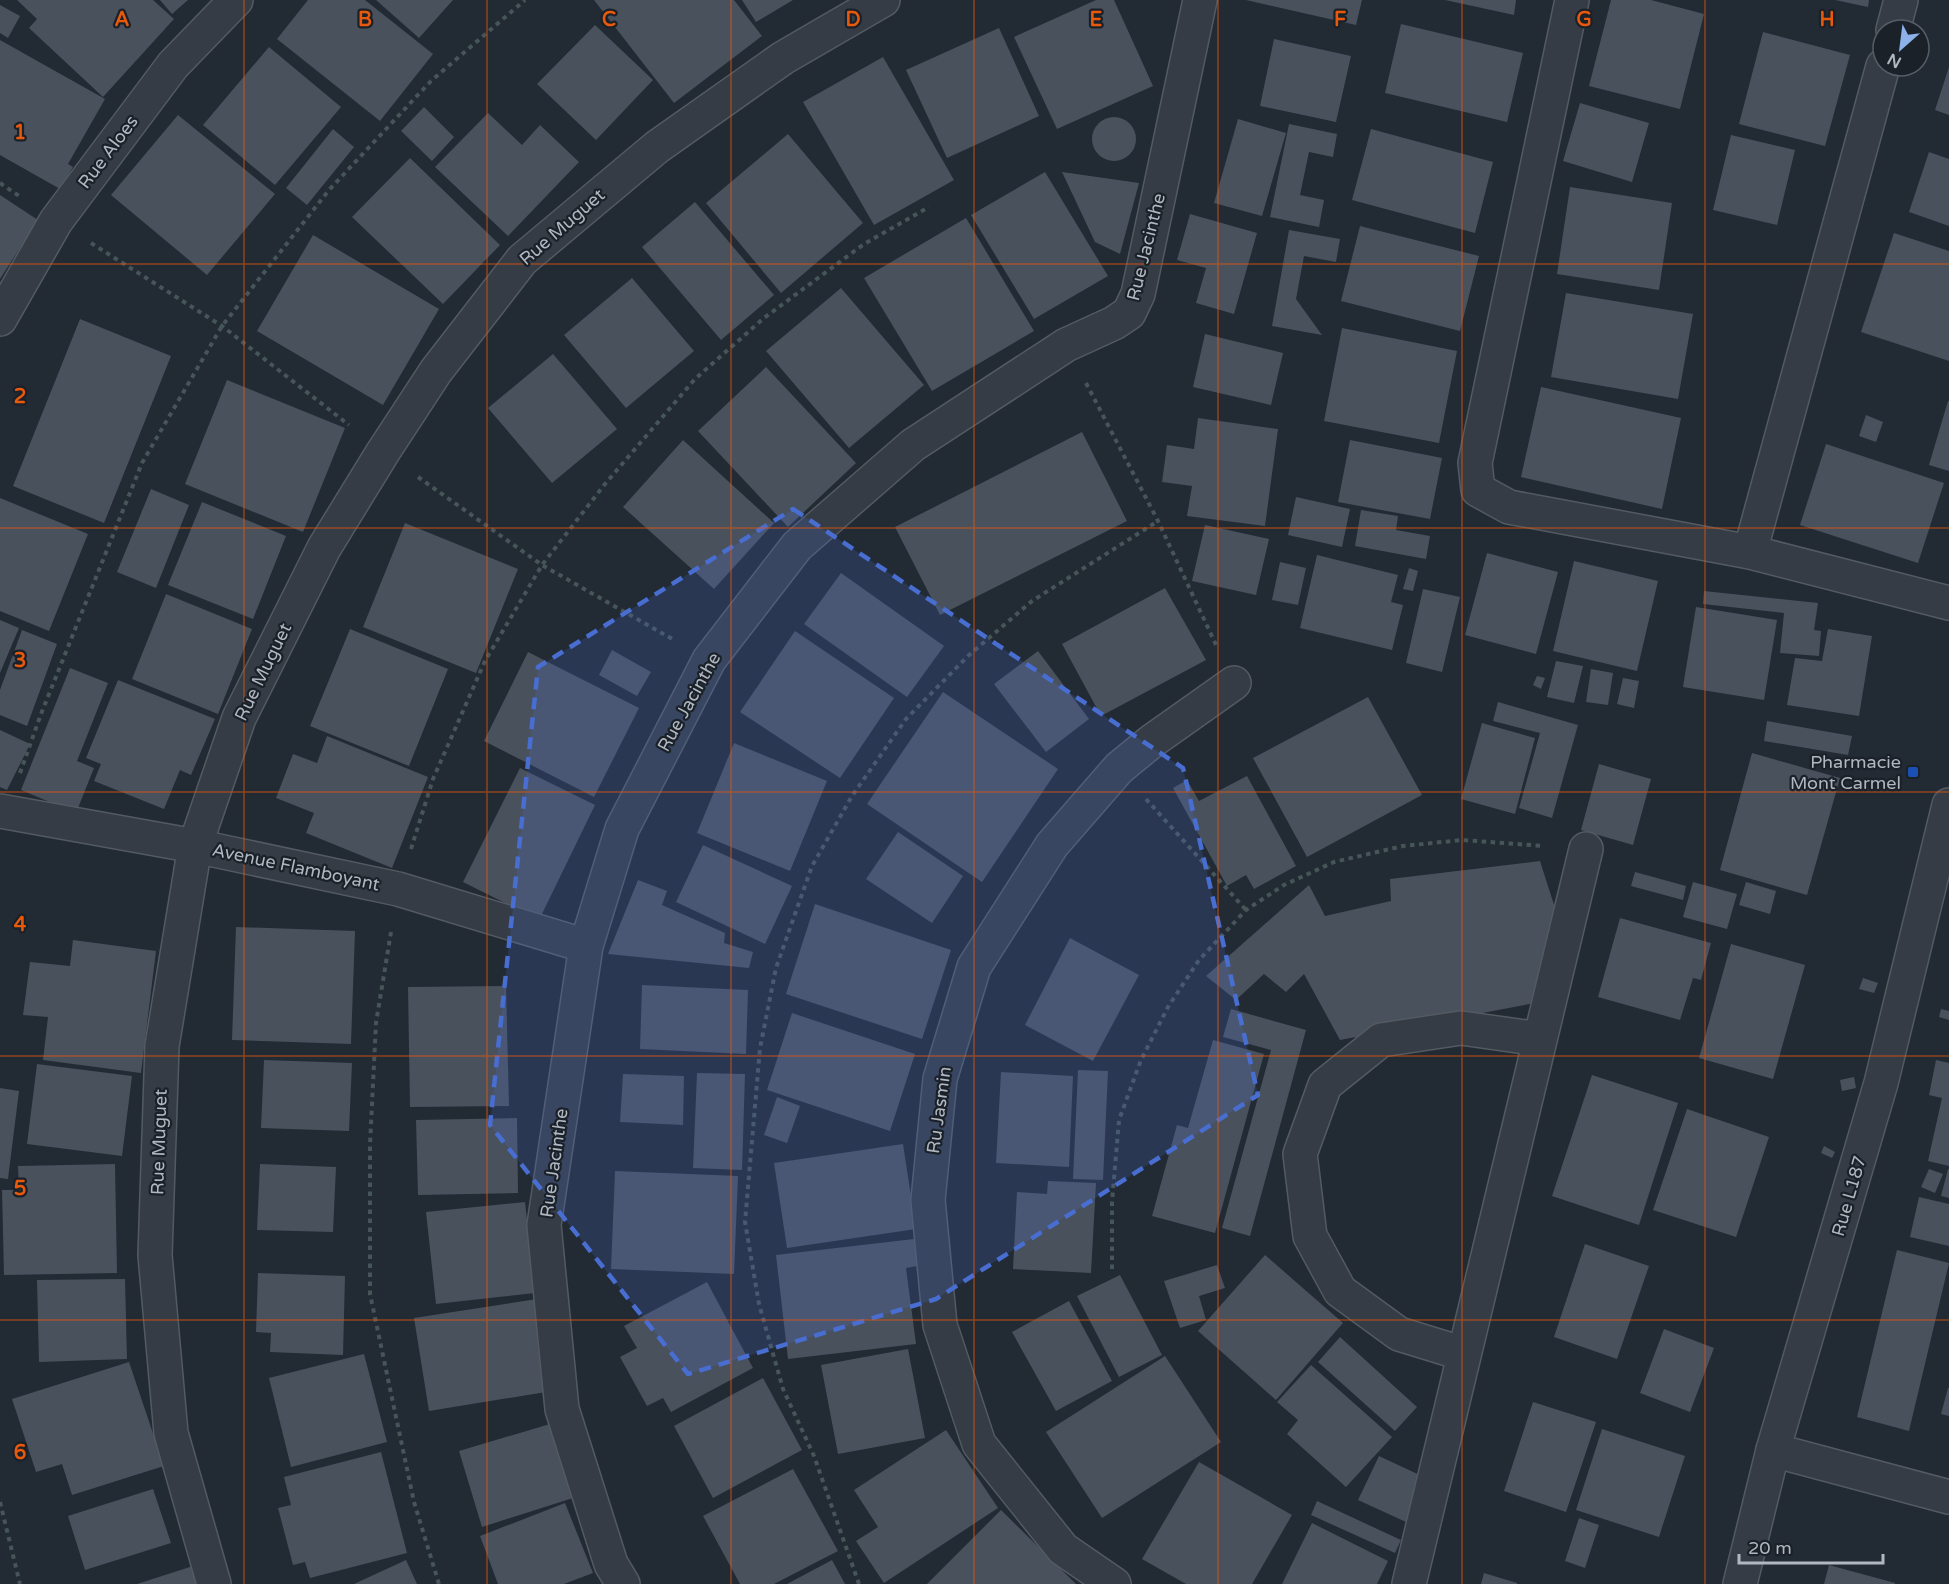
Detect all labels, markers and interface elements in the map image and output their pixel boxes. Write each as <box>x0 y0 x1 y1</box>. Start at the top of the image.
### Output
text: A <box>115 8 130 32</box>
text: B <box>358 8 372 32</box>
text: C <box>602 8 616 32</box>
text: D <box>845 8 861 32</box>
text: E <box>1090 8 1103 32</box>
text: F <box>1334 8 1346 32</box>
text: G <box>1576 8 1592 32</box>
text: H <box>1819 8 1835 32</box>
north arrow <box>1871 18 1931 78</box>
text: N <box>1884 49 1905 72</box>
street label: Rue Aloes <box>73 111 143 193</box>
text: 1 <box>14 121 26 145</box>
street label: Rue Muguet <box>515 184 609 270</box>
street label: Rue Jacinthe <box>1122 191 1170 303</box>
text: 2 <box>14 385 26 409</box>
street label: Rue Muguet <box>230 619 296 725</box>
text: 3 <box>14 649 26 673</box>
street label: Rue Jacinthe <box>653 649 725 755</box>
place label: Pharmacie Mont Carmel <box>1790 751 1901 794</box>
marker: Pharmacie Mont Carmel <box>1906 765 1920 779</box>
street label: Avenue Flamboyant <box>210 839 382 896</box>
text: 4 <box>14 913 27 937</box>
street label: Ru Jasmin <box>922 1065 956 1155</box>
street label: Rue Muguet <box>146 1088 172 1195</box>
street label: Rue Jacinthe <box>535 1107 573 1219</box>
street label: Rue L187 <box>1827 1153 1871 1239</box>
text: 5 <box>14 1177 26 1201</box>
text: 6 <box>14 1441 26 1465</box>
scale bar <box>1739 1527 1883 1565</box>
text: 20 m <box>1748 1537 1792 1559</box>

